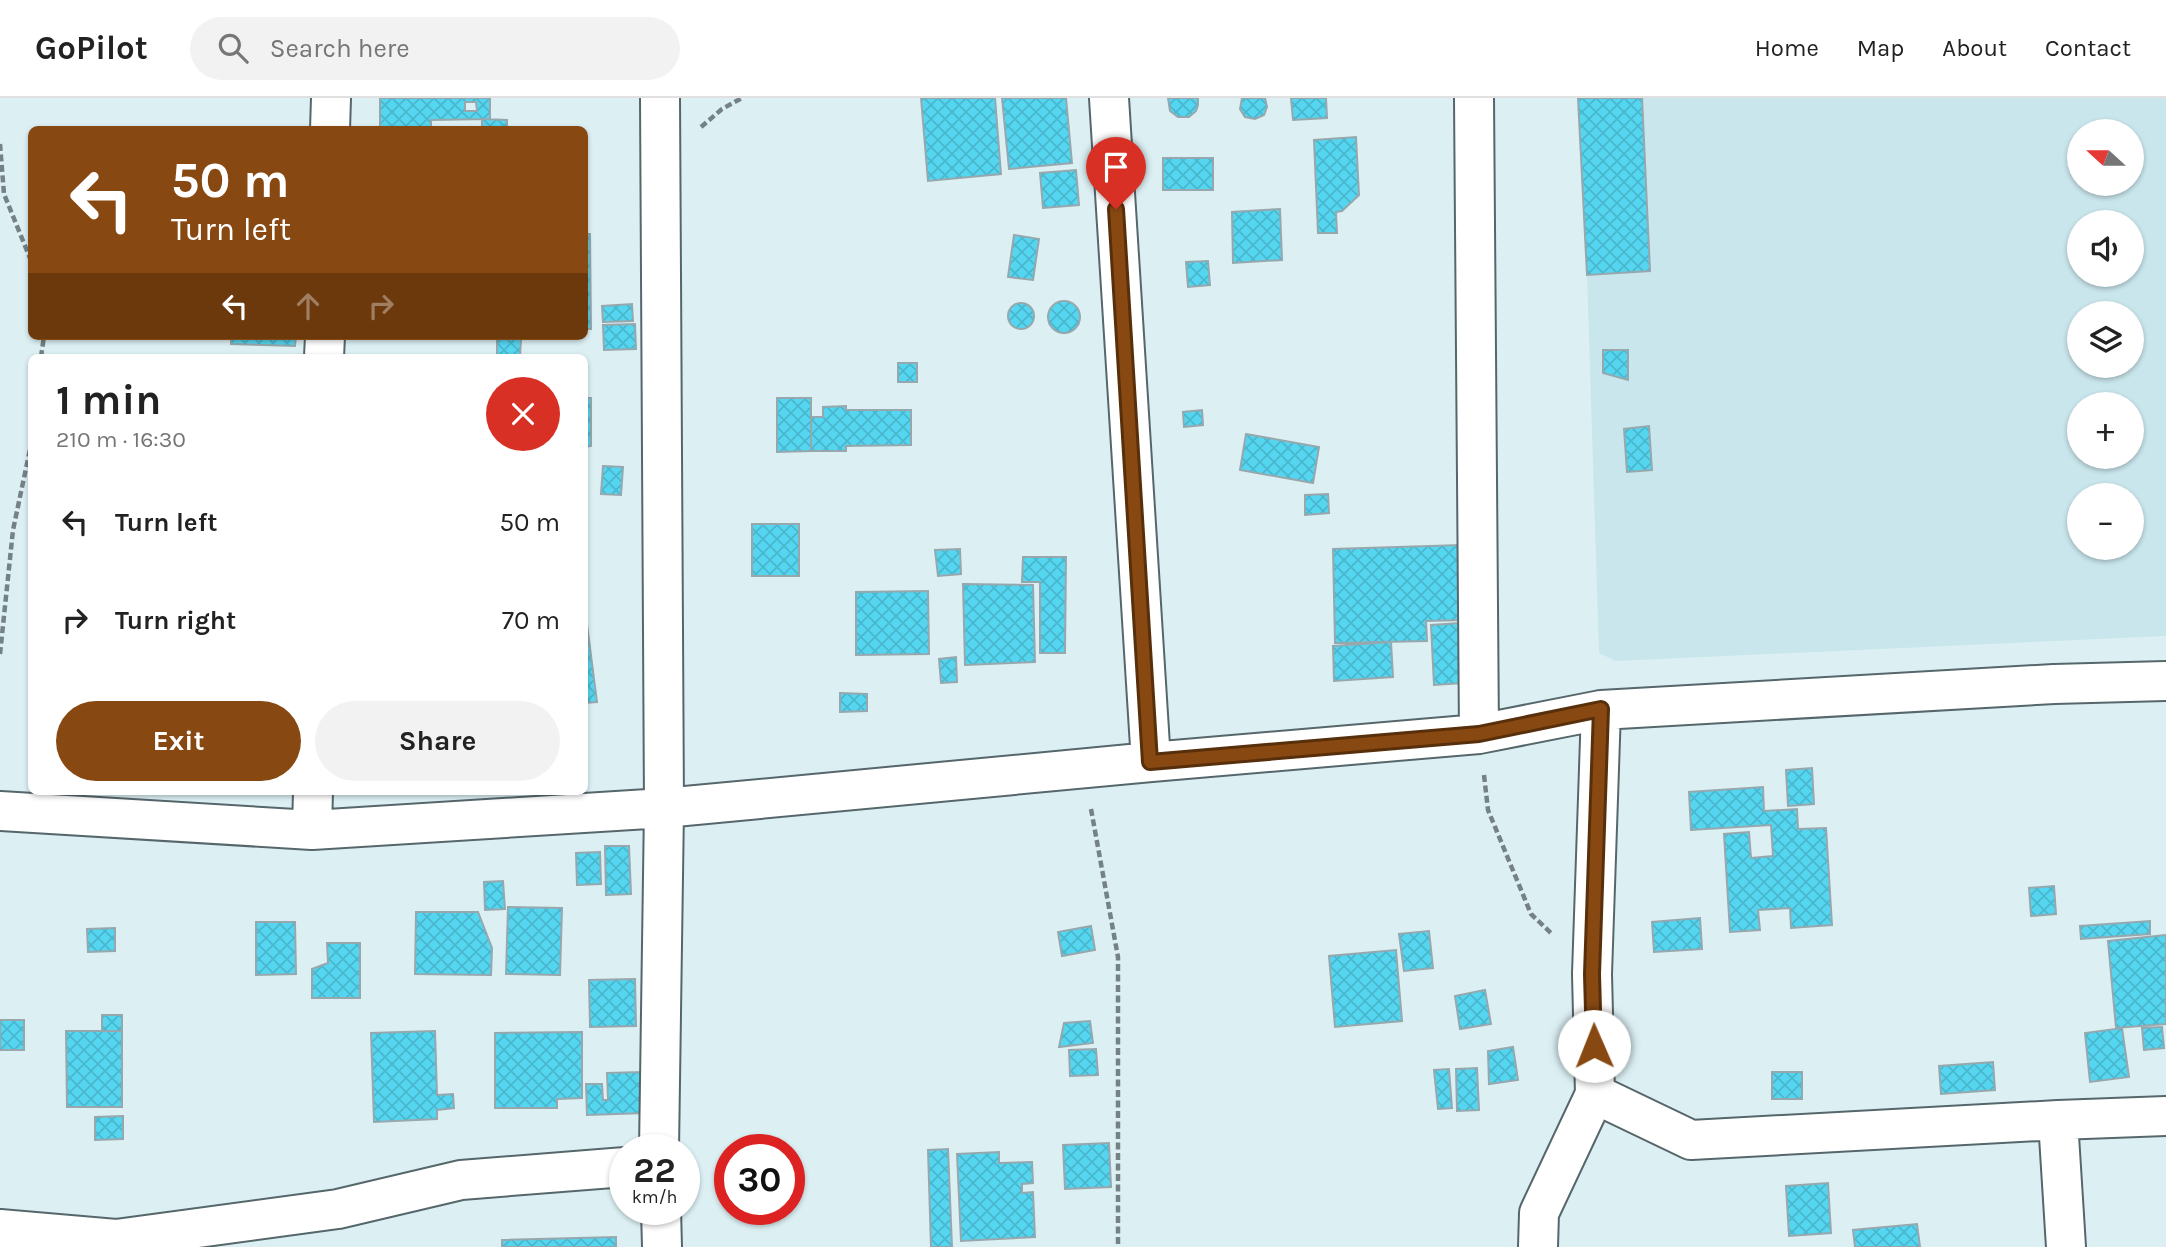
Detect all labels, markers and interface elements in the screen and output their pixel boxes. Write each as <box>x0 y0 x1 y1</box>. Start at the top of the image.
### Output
search box <box>190 17 680 80</box>
text: GoPilot <box>35 29 148 67</box>
icon: search <box>214 29 252 67</box>
text: Search here <box>270 33 410 64</box>
text: Home <box>1755 34 1819 62</box>
text: Map <box>1857 34 1904 62</box>
text: About <box>1942 34 2007 62</box>
text: Contact <box>2045 34 2131 62</box>
north arrow <box>2067 119 2144 196</box>
map controls <box>2067 119 2144 560</box>
pin <box>1086 137 1146 209</box>
icon: arrive <box>1097 148 1135 186</box>
text: 50 m <box>171 152 289 209</box>
icon: left <box>56 154 147 245</box>
button: sound <box>2067 210 2144 287</box>
text: Turn left <box>171 211 291 248</box>
icon: left <box>216 287 254 325</box>
icon: ahead <box>289 287 327 325</box>
icon: right <box>362 287 400 325</box>
button: layers <box>2067 301 2144 378</box>
text: 1 min <box>56 375 161 425</box>
button: close <box>486 377 560 451</box>
button: + <box>2067 392 2144 469</box>
text: 210 m · 16:30 <box>56 426 186 453</box>
button: − <box>2067 483 2144 560</box>
icon: left <box>56 503 94 541</box>
text: Turn left <box>115 507 217 538</box>
text: 50 m <box>499 507 560 538</box>
icon: right <box>56 601 94 639</box>
text: Turn right <box>115 605 236 636</box>
text: 70 m <box>502 605 560 636</box>
button: Exit <box>56 701 301 781</box>
button: Share <box>315 701 560 781</box>
position arrow <box>1557 1009 1631 1083</box>
speed limit sign: 30 <box>714 1134 805 1225</box>
text: 22 <box>633 1150 676 1191</box>
text: km/h <box>632 1186 677 1208</box>

